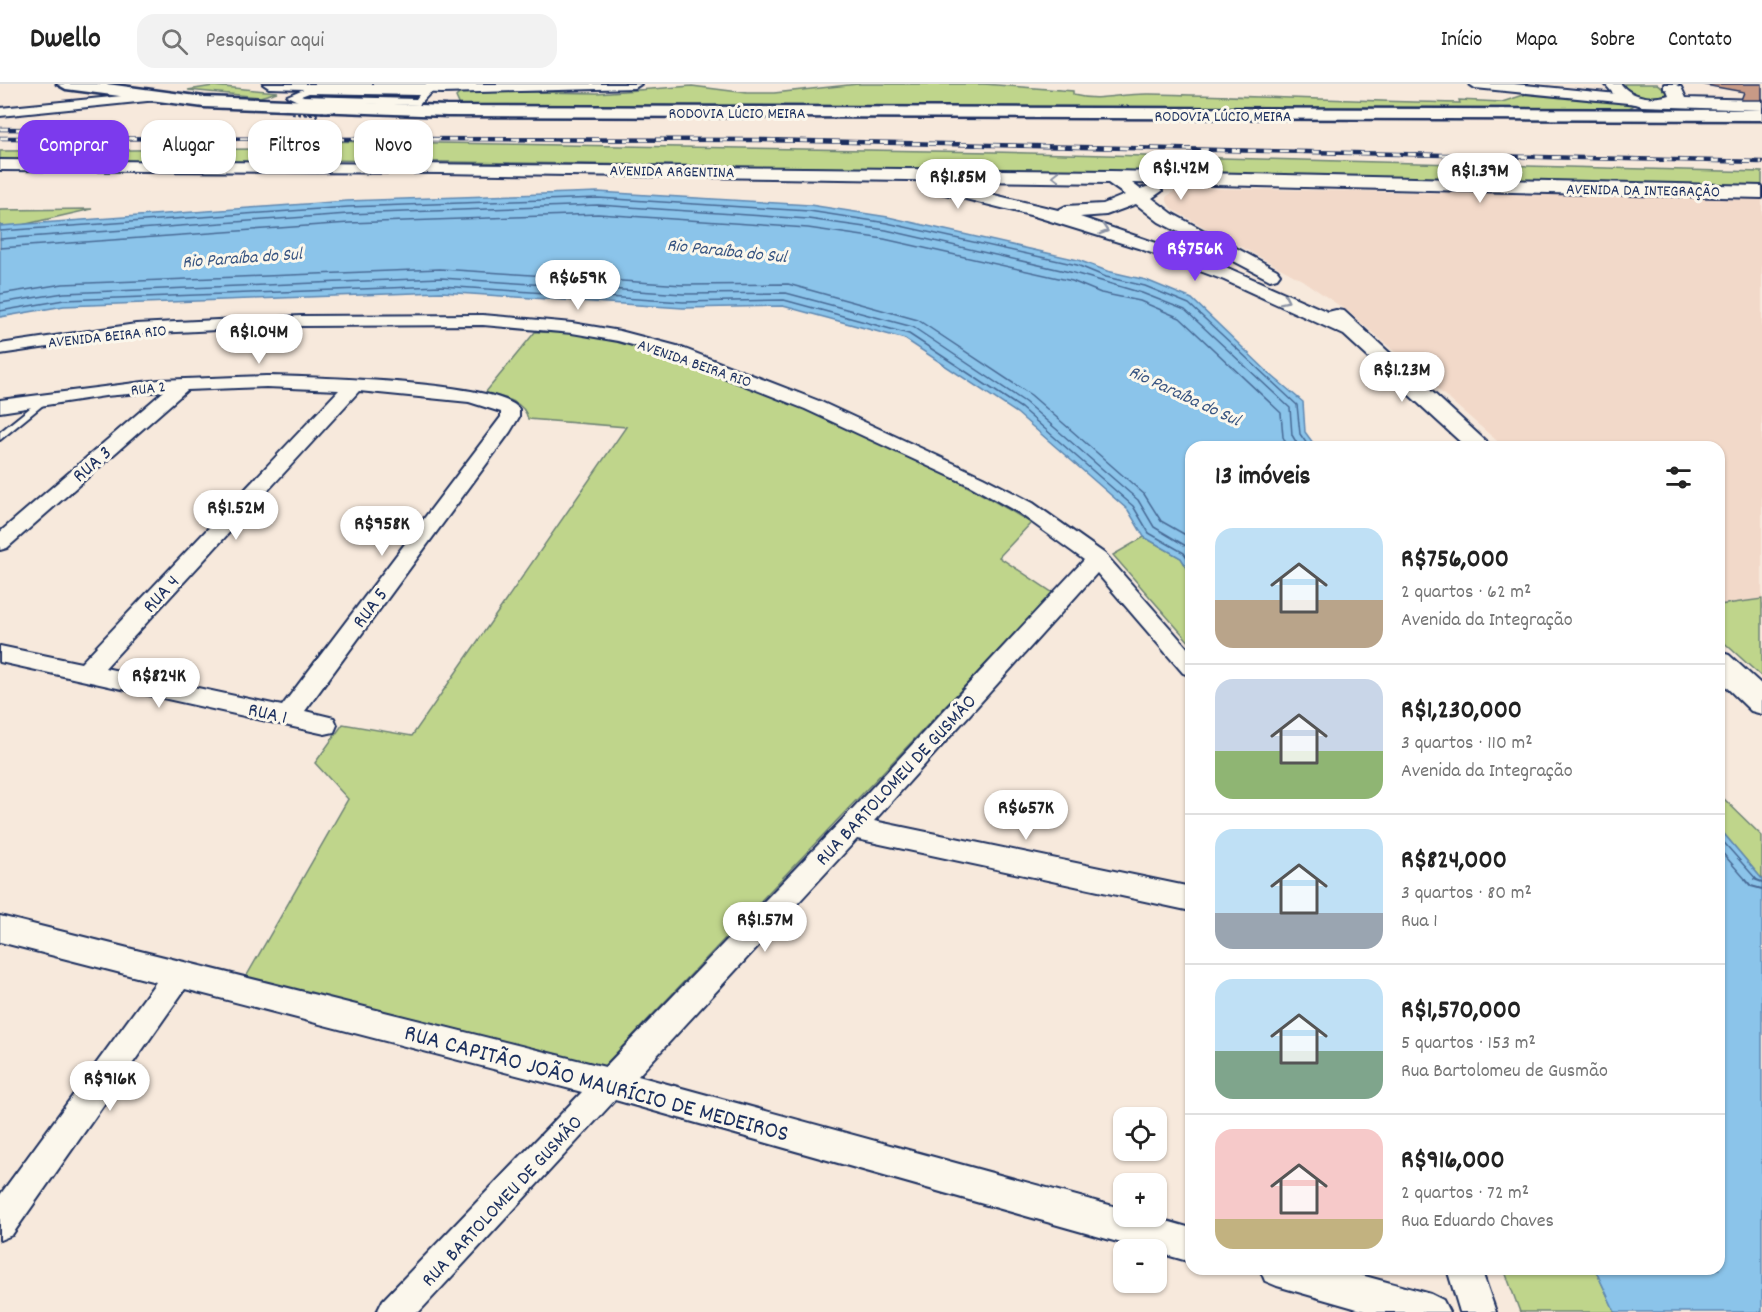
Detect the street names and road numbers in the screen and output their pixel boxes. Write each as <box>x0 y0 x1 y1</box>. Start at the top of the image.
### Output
street label: RODOVIA LÚCIO MEIRA <box>668 103 806 126</box>
street label: RODOVIA LÚCIO MEIRA <box>1154 106 1292 129</box>
street label: AVENIDA ARGENTINA <box>609 160 735 185</box>
street label: AVENIDA DA INTEGRAÇÃO <box>1566 179 1720 204</box>
street label: AVENIDA BEIRA RIO <box>47 320 168 355</box>
street label: AVENIDA BEIRA RIO <box>634 334 754 395</box>
street label: RUA 2 <box>130 376 167 403</box>
street label: RUA 3 <box>67 440 119 490</box>
street label: RUA 4 <box>137 570 187 620</box>
street label: RUA 5 <box>347 583 396 635</box>
street label: RUA BARTOLOMEU DE GUSMÃO <box>810 689 984 873</box>
street label: RUA 1 <box>245 697 290 733</box>
street label: RUA CAPITÃO JOÃO MAURÍCIO DE MEDEIROS <box>400 1017 792 1153</box>
street label: RUA BARTOLOMEU DE GUSMÃO <box>416 1110 590 1294</box>

